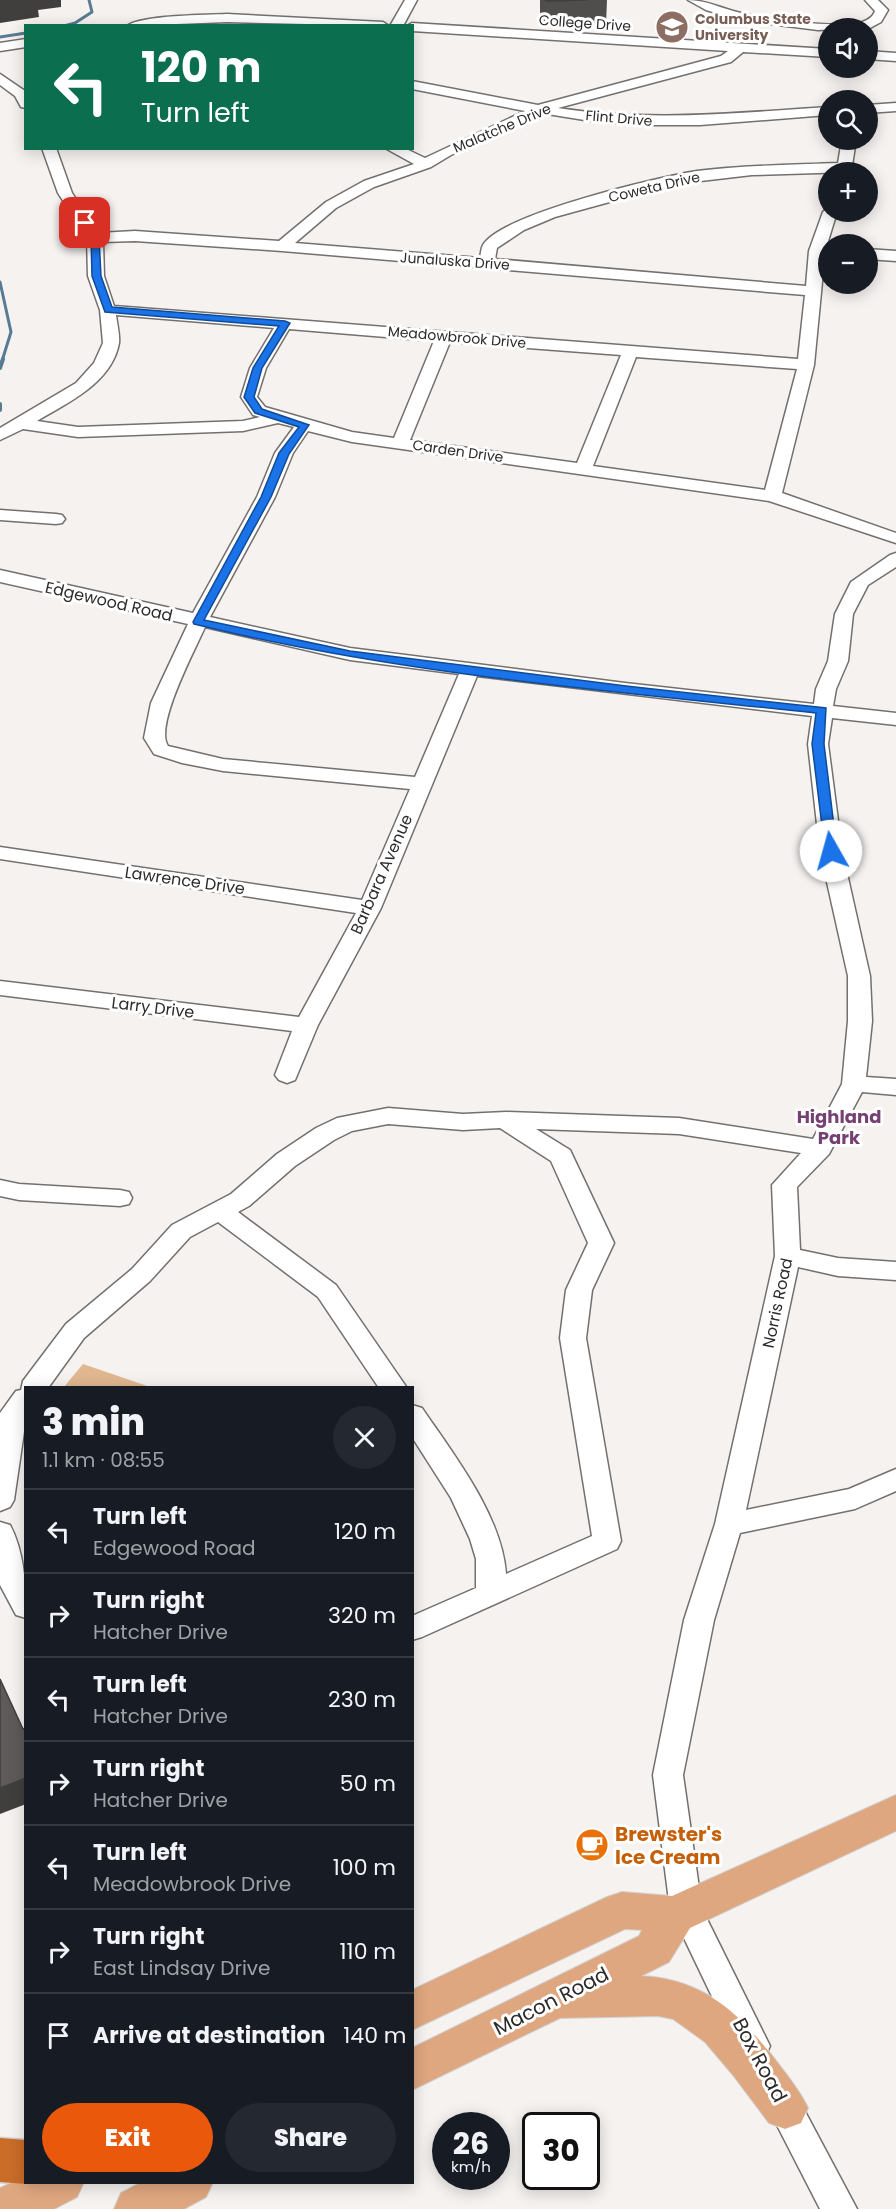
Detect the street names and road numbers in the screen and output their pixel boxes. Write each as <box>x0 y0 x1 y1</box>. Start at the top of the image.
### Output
street label: College Drive <box>538 10 632 36</box>
street label: Malatche Drive <box>450 98 554 158</box>
street label: Flint Drive <box>585 105 653 131</box>
street label: Coweta Drive <box>606 167 702 207</box>
street label: Junaluska Drive <box>399 247 511 275</box>
street label: Meadowbrook Drive <box>387 321 527 353</box>
street label: Carden Drive <box>411 435 505 467</box>
street label: Edgewood Road <box>43 576 175 627</box>
street label: Barbara Avenue <box>345 810 418 938</box>
street label: Lawrence Drive <box>123 861 247 900</box>
street label: Larry Drive <box>110 991 196 1024</box>
street label: Norris Road <box>757 1256 798 1350</box>
street label: Macon Road <box>489 1960 613 2042</box>
street label: Box Road <box>726 2013 794 2107</box>

